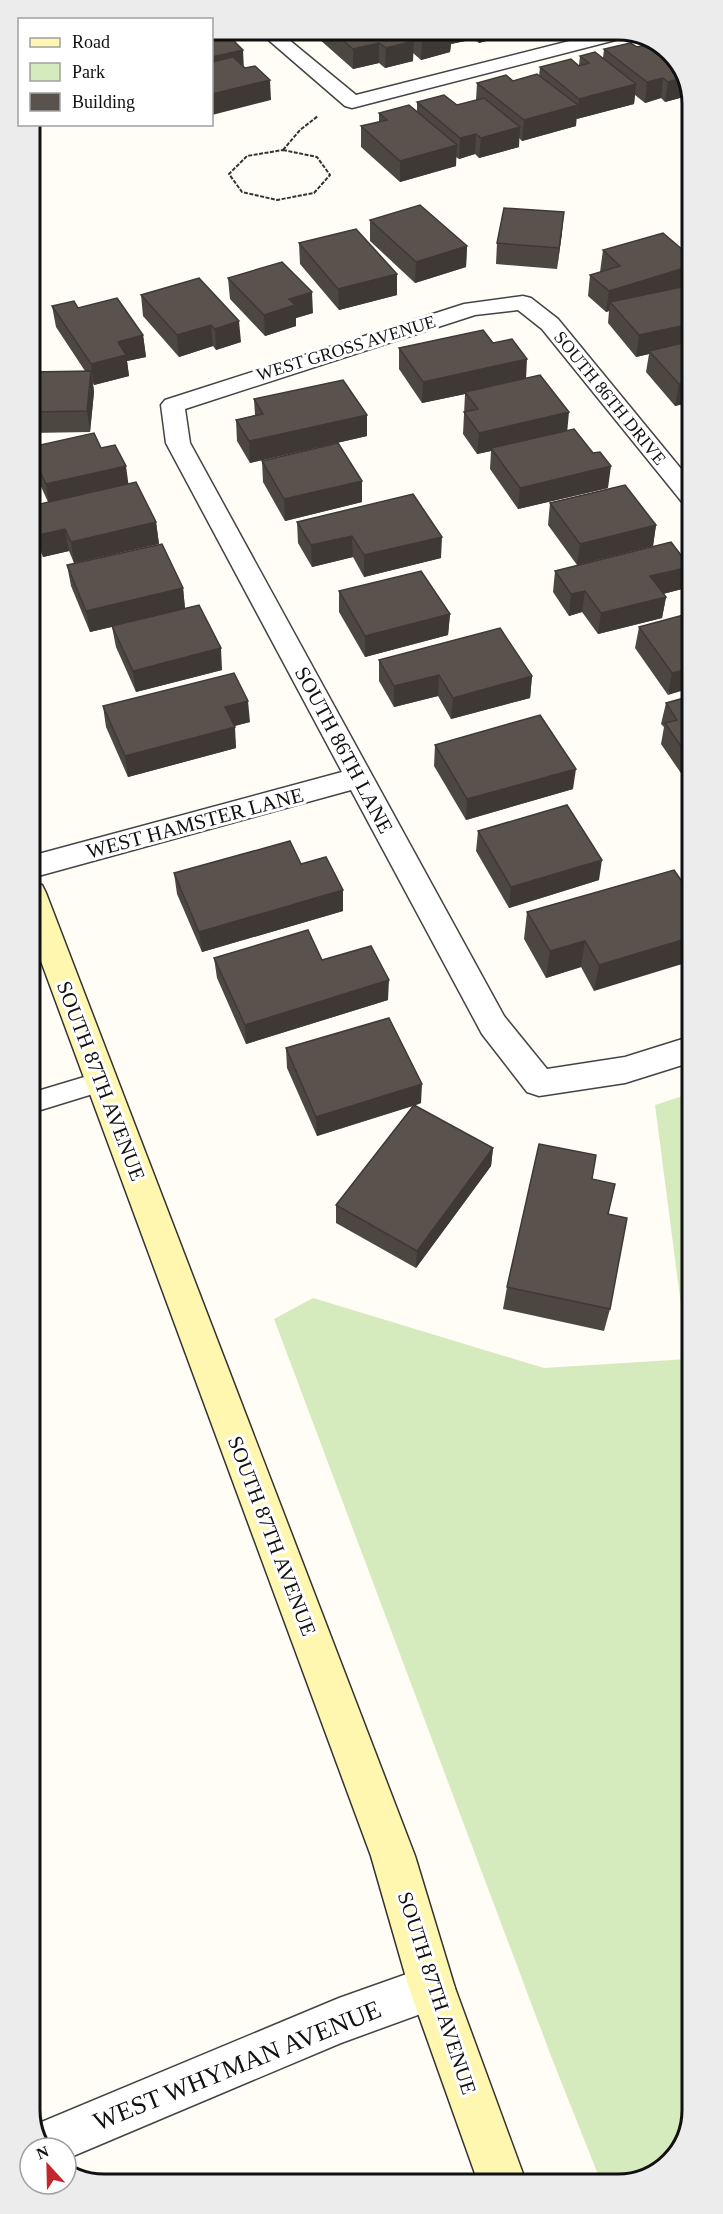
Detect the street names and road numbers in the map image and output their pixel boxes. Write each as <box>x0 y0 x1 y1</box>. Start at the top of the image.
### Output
street label: WEST GROSS AVENUE <box>254 311 438 385</box>
street label: SOUTH 86TH DRIVE <box>550 327 670 469</box>
street label: SOUTH 86TH LANE <box>290 662 398 838</box>
street label: WEST HAMSTER LANE <box>84 782 306 864</box>
street label: SOUTH 87TH AVENUE <box>52 978 150 1184</box>
street label: SOUTH 87TH AVENUE <box>223 1433 321 1639</box>
street label: SOUTH 87TH AVENUE <box>393 1889 481 2097</box>
street label: WEST WHYMAN AVENUE <box>89 1994 385 2137</box>

